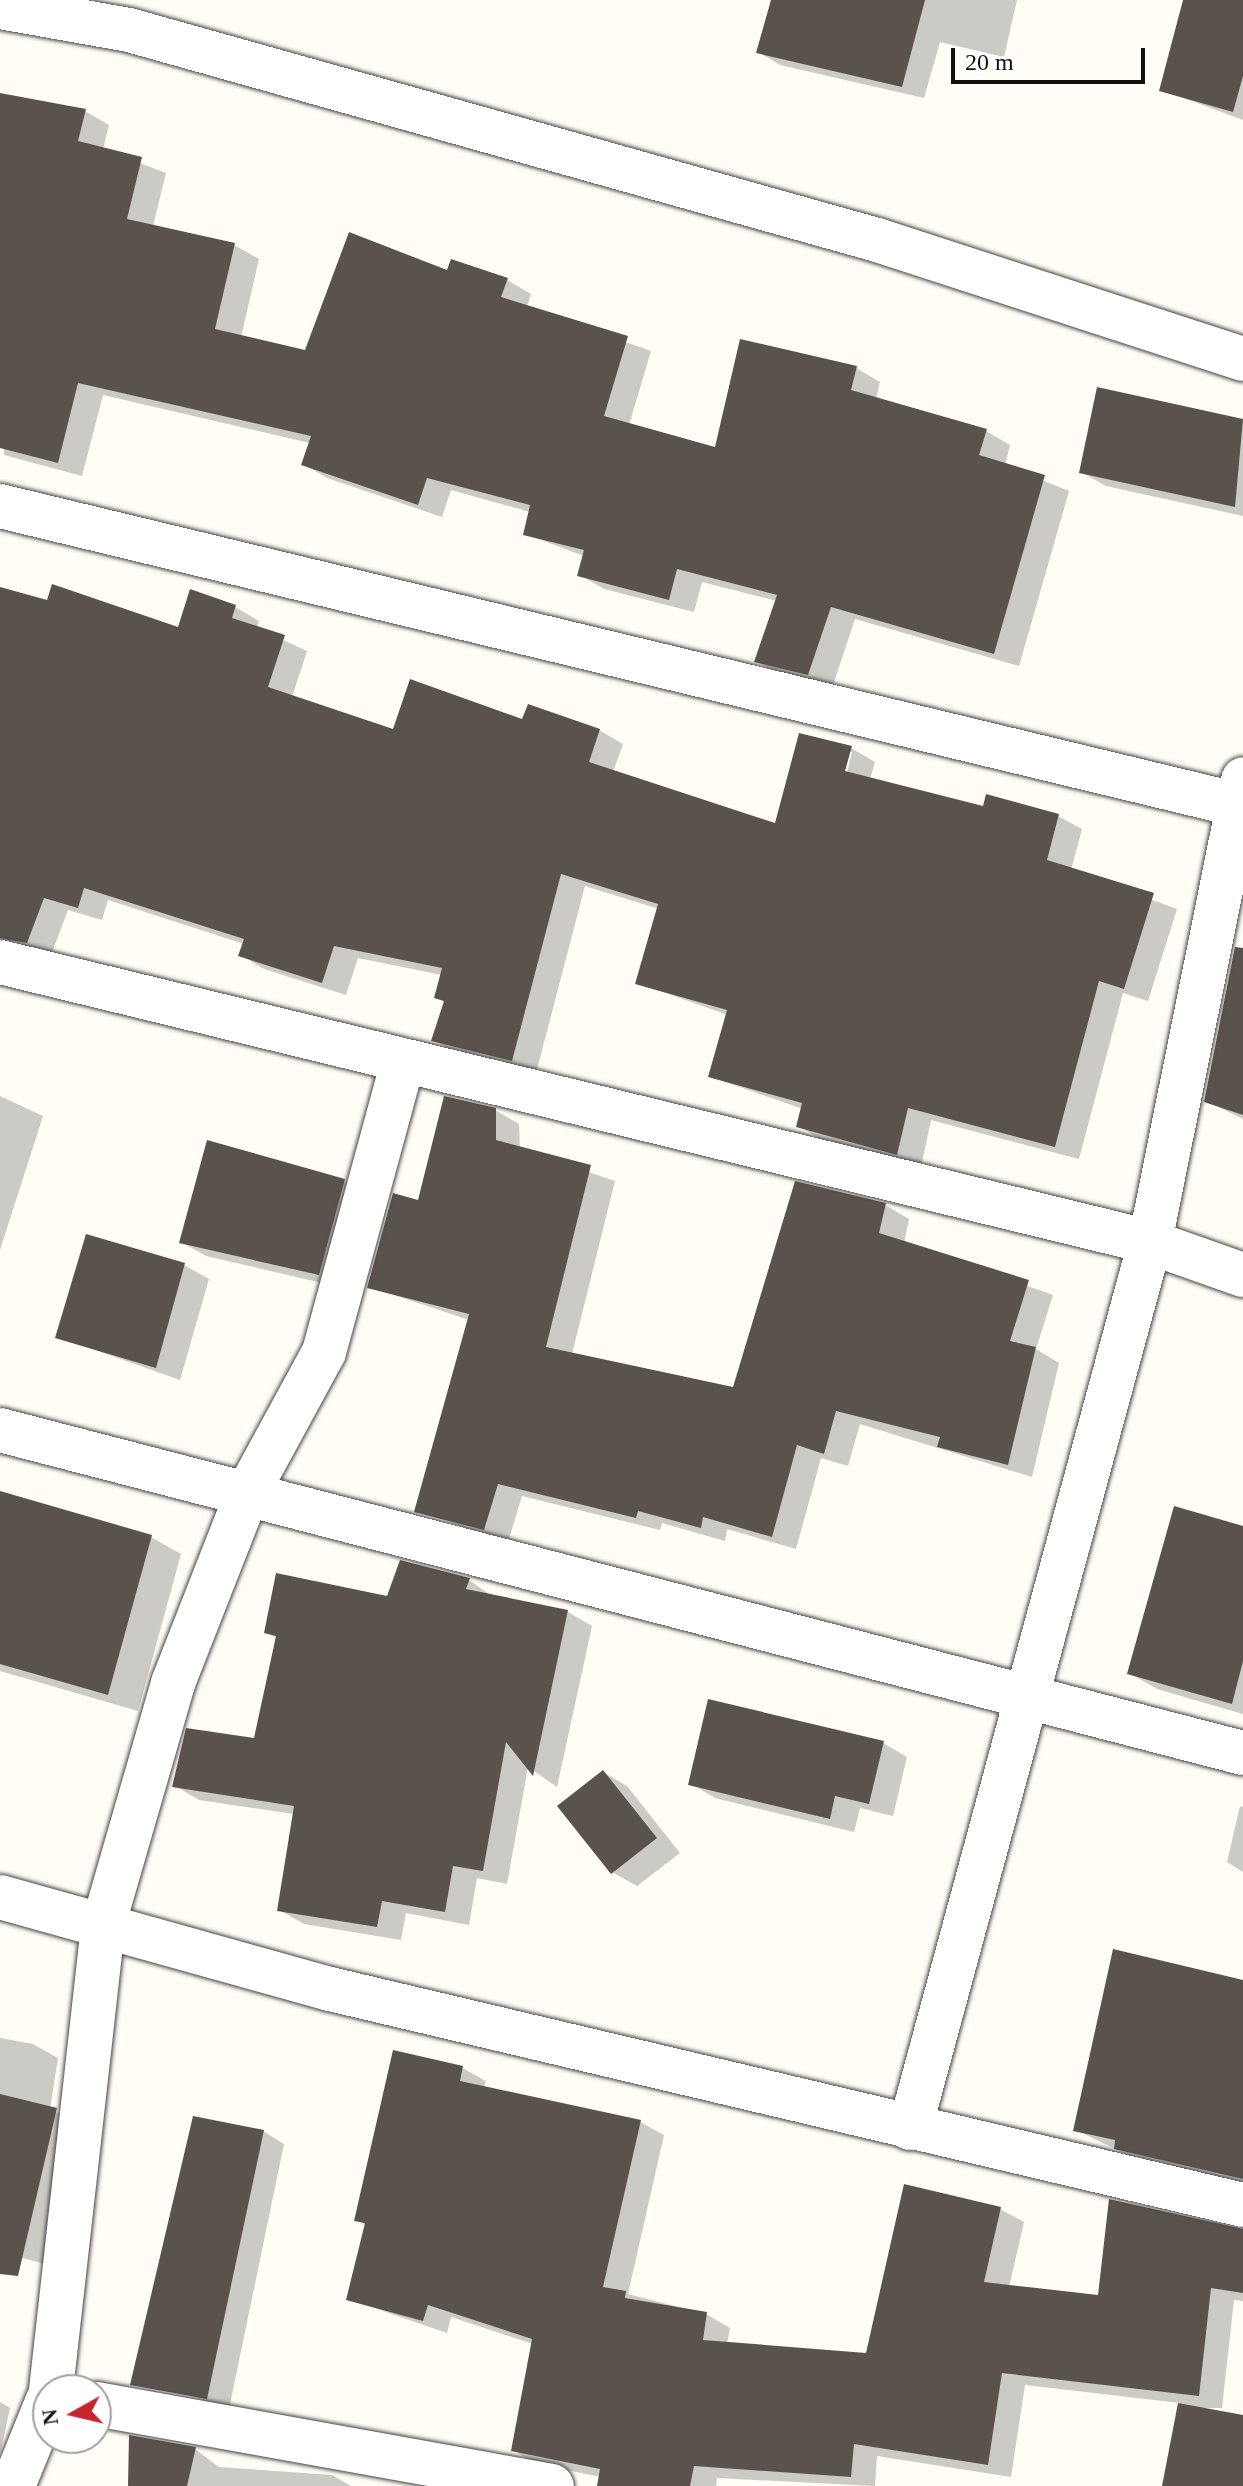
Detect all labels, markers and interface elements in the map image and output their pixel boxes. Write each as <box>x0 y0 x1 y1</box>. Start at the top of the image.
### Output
scale bar <box>955 32 1149 82</box>
text: 20 m <box>965 49 1014 75</box>
north arrow <box>32 2374 112 2454</box>
text: N <box>36 2408 63 2427</box>

